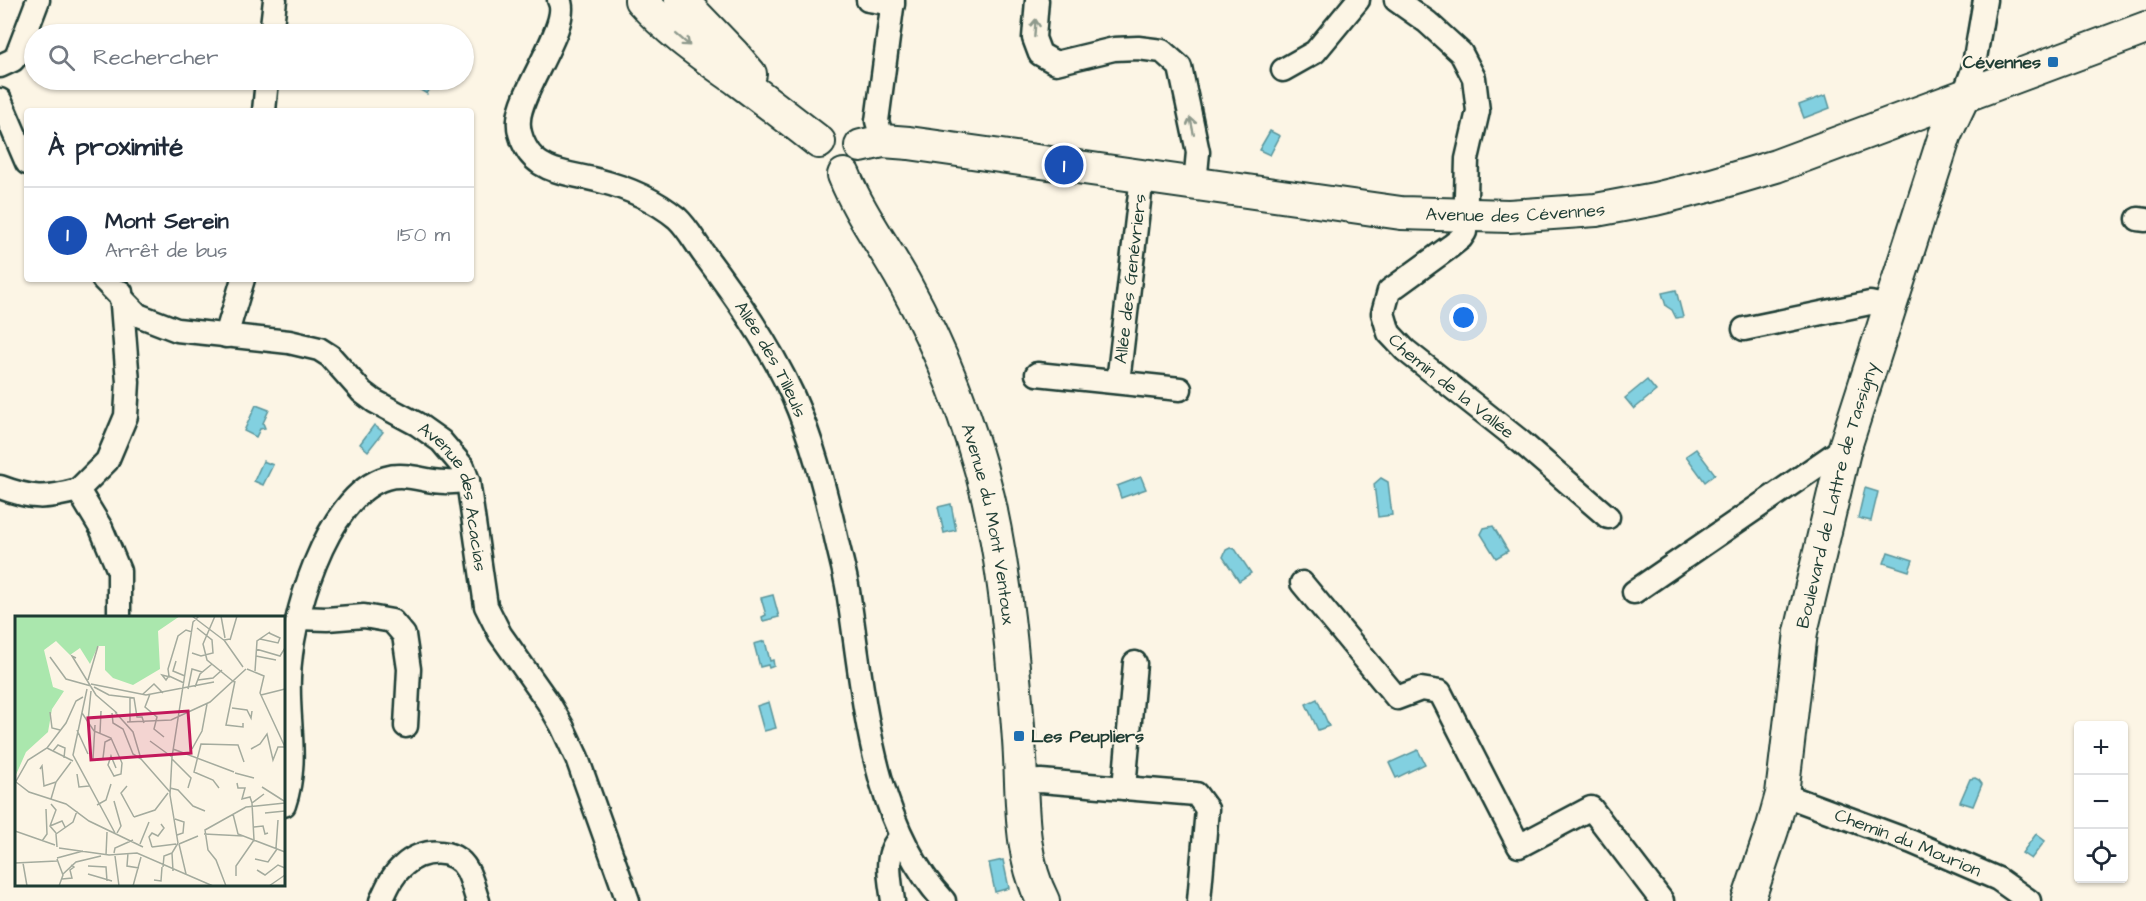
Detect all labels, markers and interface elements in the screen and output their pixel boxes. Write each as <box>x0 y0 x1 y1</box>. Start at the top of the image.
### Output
one-way arrow <box>1030 19 1041 39</box>
search box <box>24 24 474 90</box>
one-way arrow <box>675 33 690 47</box>
icon: search <box>45 41 78 74</box>
text: Rechercher <box>93 42 218 73</box>
place label: Cévennes <box>1963 50 2041 75</box>
marker: Cévennes <box>2046 55 2060 69</box>
one-way arrow <box>1186 117 1197 136</box>
text: À proximité <box>48 129 183 165</box>
pin: 1 <box>1044 142 1084 188</box>
street label: Allée des Genévriers <box>1108 192 1152 365</box>
street label: Avenue des Cévennes <box>1425 196 1607 229</box>
text: Mont Serein <box>105 206 229 237</box>
text: 1 <box>66 221 69 249</box>
text: 150 m <box>397 221 450 249</box>
text: Arrêt de bus <box>105 237 227 265</box>
street label: Allée des Tilleuls <box>729 296 813 421</box>
your location <box>1449 303 1478 332</box>
street label: Chemin de la Vallée <box>1383 328 1520 445</box>
street label: Boulevard de Lattre de Tassigny <box>1790 359 1885 631</box>
street label: Avenue des Acacias <box>413 416 493 573</box>
street label: Avenue du Mont Ventoux <box>955 420 1021 626</box>
inset map <box>15 616 285 886</box>
map controls <box>2074 721 2128 883</box>
button: + <box>2074 721 2128 775</box>
place label: Les Peupliers <box>1031 724 1144 749</box>
marker: Les Peupliers <box>1012 729 1026 743</box>
button: − <box>2074 775 2128 829</box>
street label: Chemin du Mourion <box>1831 802 1985 883</box>
button: locate <box>2074 829 2128 883</box>

